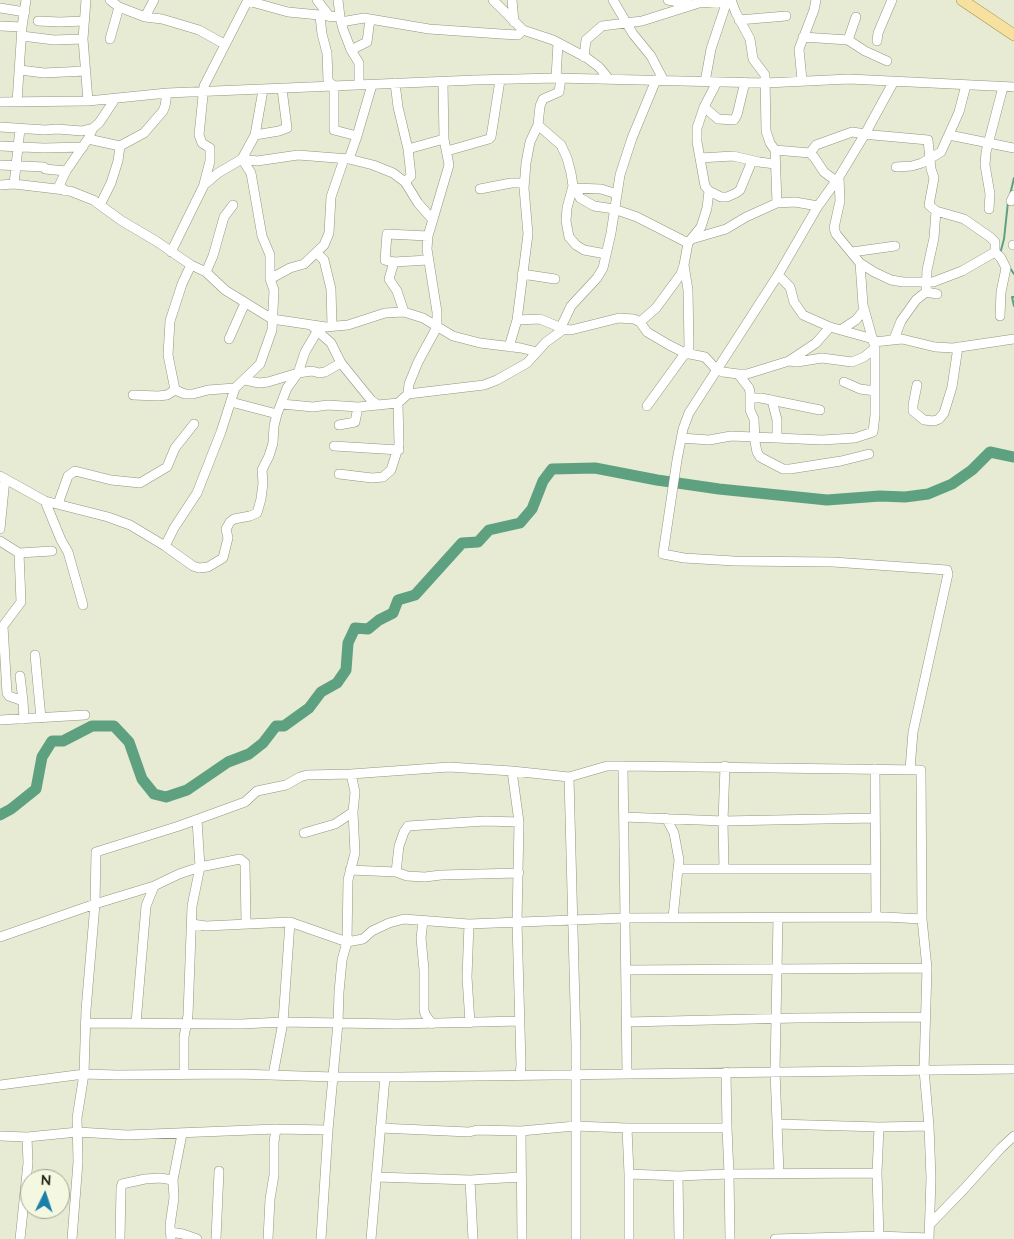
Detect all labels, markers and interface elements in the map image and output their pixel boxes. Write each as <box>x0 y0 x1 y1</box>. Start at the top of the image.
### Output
north arrow <box>20 1169 70 1219</box>
text: N <box>40 1171 52 1189</box>

